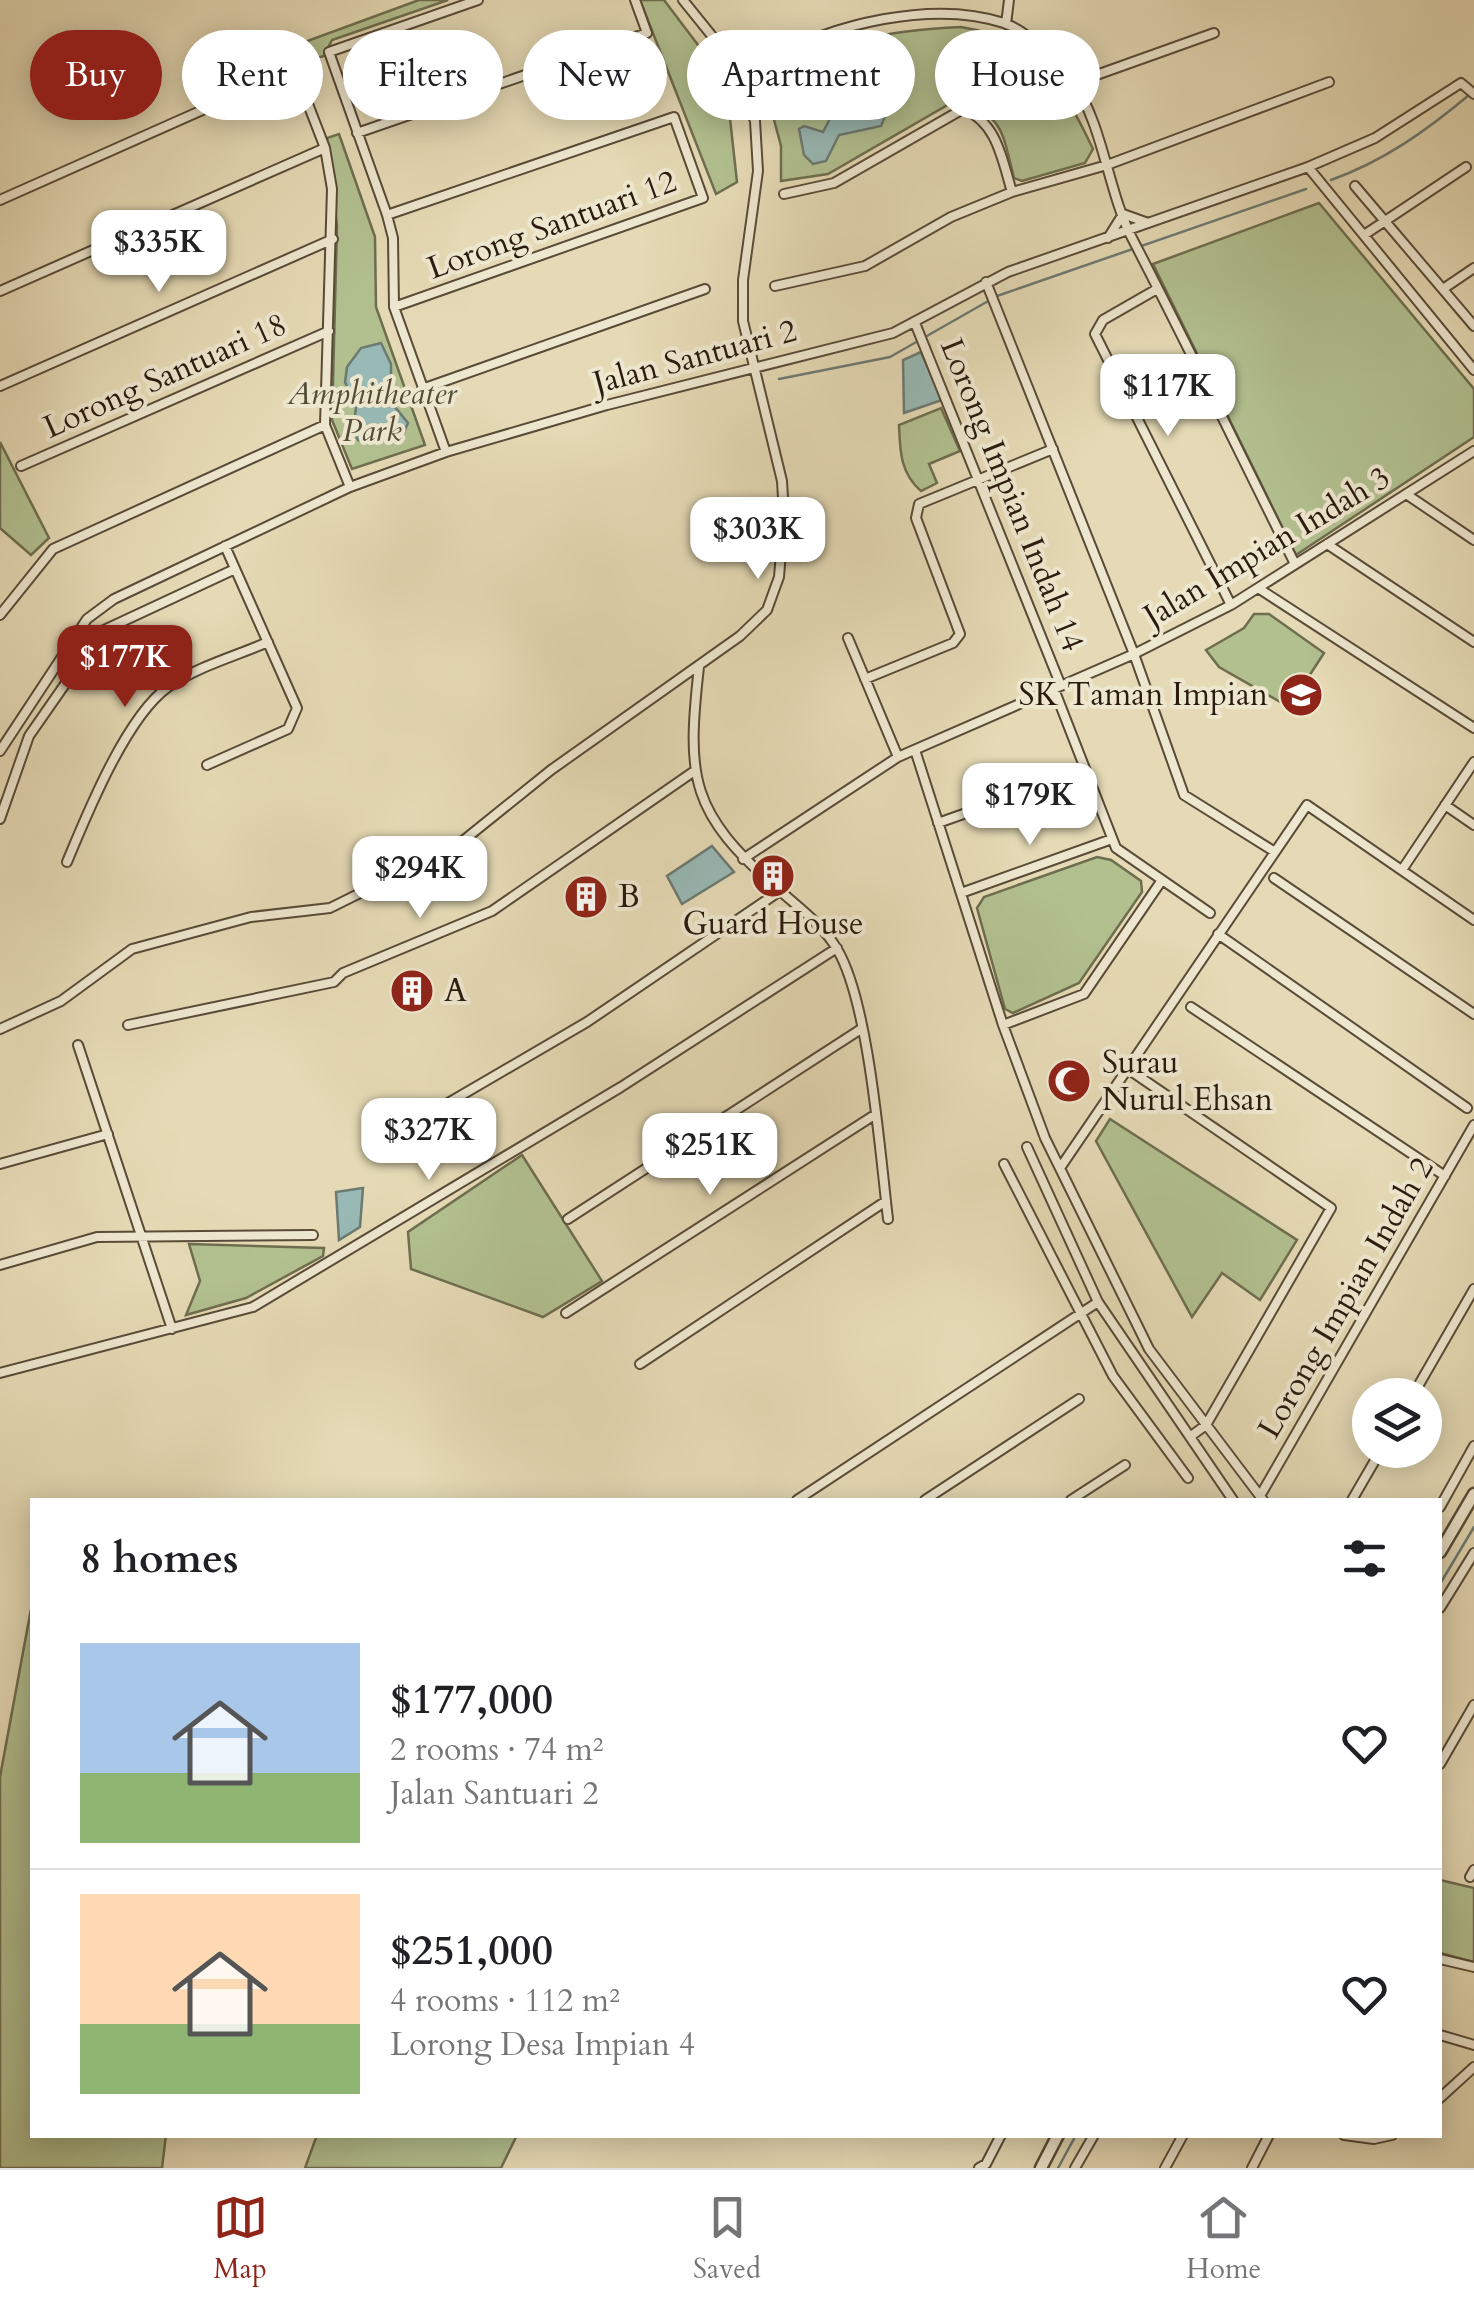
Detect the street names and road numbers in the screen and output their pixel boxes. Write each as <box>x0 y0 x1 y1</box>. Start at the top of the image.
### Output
street label: Lorong Santuari 12 <box>421 160 683 290</box>
street label: Lorong Santuari 18 <box>36 303 294 449</box>
street label: Jalan Santuari 2 <box>585 309 801 406</box>
street label: Lorong Impian Indah 14 <box>929 332 1095 658</box>
street label: Jalan Impian Indah 3 <box>1132 456 1399 640</box>
street label: Lorong Impian Indah 2 <box>1248 1150 1444 1446</box>

